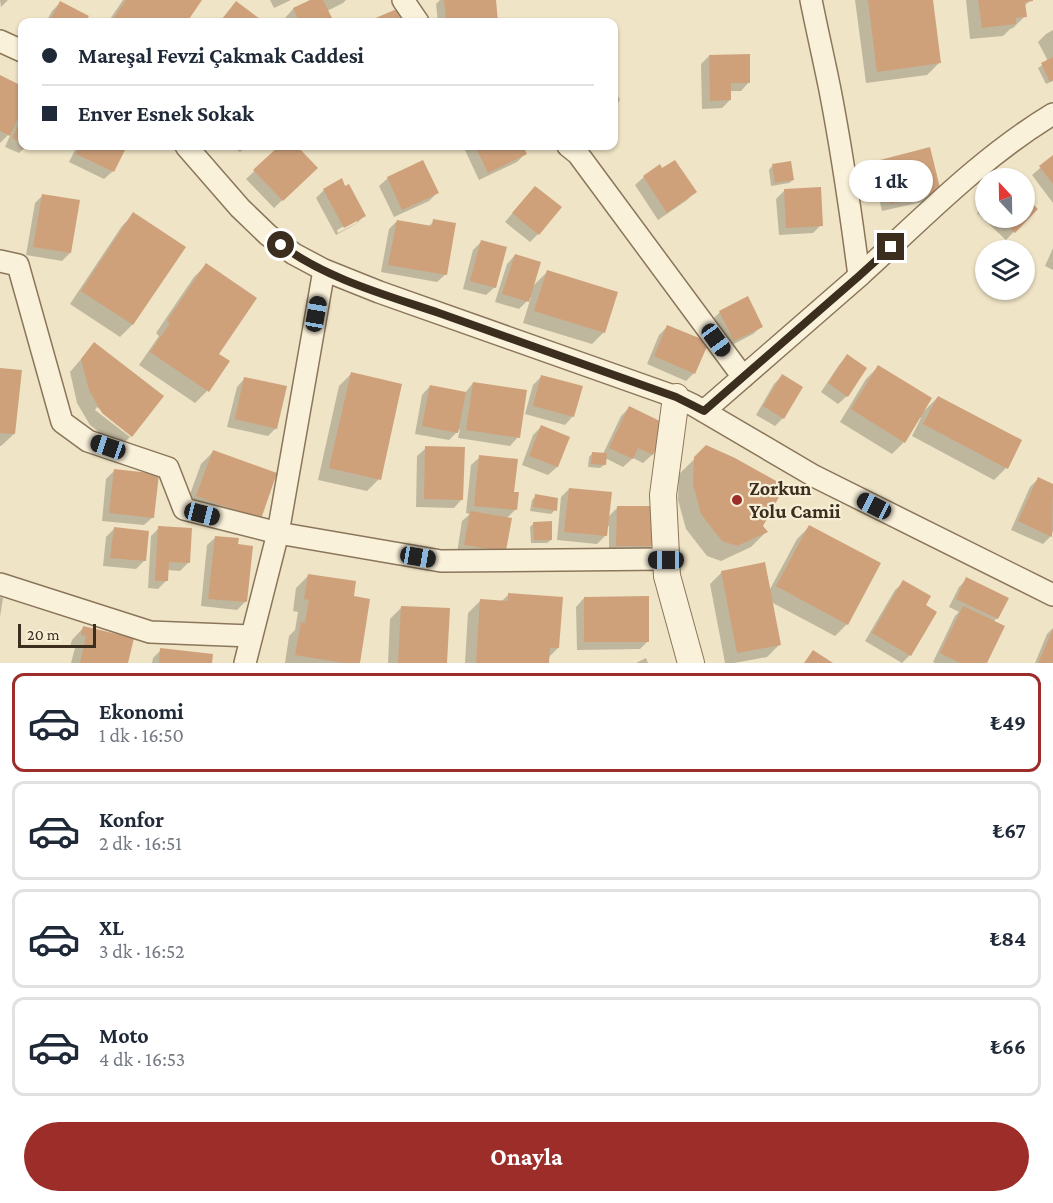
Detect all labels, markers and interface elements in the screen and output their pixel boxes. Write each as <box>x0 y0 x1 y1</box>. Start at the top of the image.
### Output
text: Mareşal Fevzi Çakmak Caddesi <box>78 43 364 68</box>
text: Enver Esnek Sokak <box>78 101 254 126</box>
callout: 1 dk <box>849 160 933 202</box>
north arrow <box>975 168 1035 228</box>
map controls <box>975 168 1035 300</box>
text: 1 dk <box>874 170 908 192</box>
route start <box>267 231 294 258</box>
route end <box>877 233 904 260</box>
button: layers <box>975 240 1035 300</box>
car <box>304 295 328 333</box>
car <box>698 320 734 360</box>
car <box>88 433 128 461</box>
place label: Zorkun Yolu Camii <box>749 477 841 522</box>
car <box>854 490 894 522</box>
marker: Zorkun Yolu Camii <box>730 493 744 507</box>
car <box>182 501 222 527</box>
car <box>399 545 437 569</box>
car <box>648 551 684 569</box>
scale bar <box>18 621 96 648</box>
text: 20 m <box>27 626 60 643</box>
icon: car <box>27 696 81 750</box>
text: Ekonomi <box>99 699 184 724</box>
text: ₺49 <box>991 710 1026 735</box>
text: 1 dk · 16:50 <box>99 724 184 746</box>
icon: car <box>27 804 81 858</box>
text: Konfor <box>99 807 164 832</box>
text: ₺67 <box>993 818 1026 843</box>
text: 2 dk · 16:51 <box>99 832 182 854</box>
icon: car <box>27 912 81 966</box>
text: XL <box>99 915 124 940</box>
text: ₺84 <box>990 926 1026 951</box>
text: 3 dk · 16:52 <box>99 940 184 962</box>
icon: car <box>27 1020 81 1074</box>
text: Moto <box>99 1023 149 1048</box>
text: ₺66 <box>990 1034 1026 1059</box>
text: 4 dk · 16:53 <box>99 1048 185 1070</box>
button: Onayla <box>24 1122 1029 1191</box>

